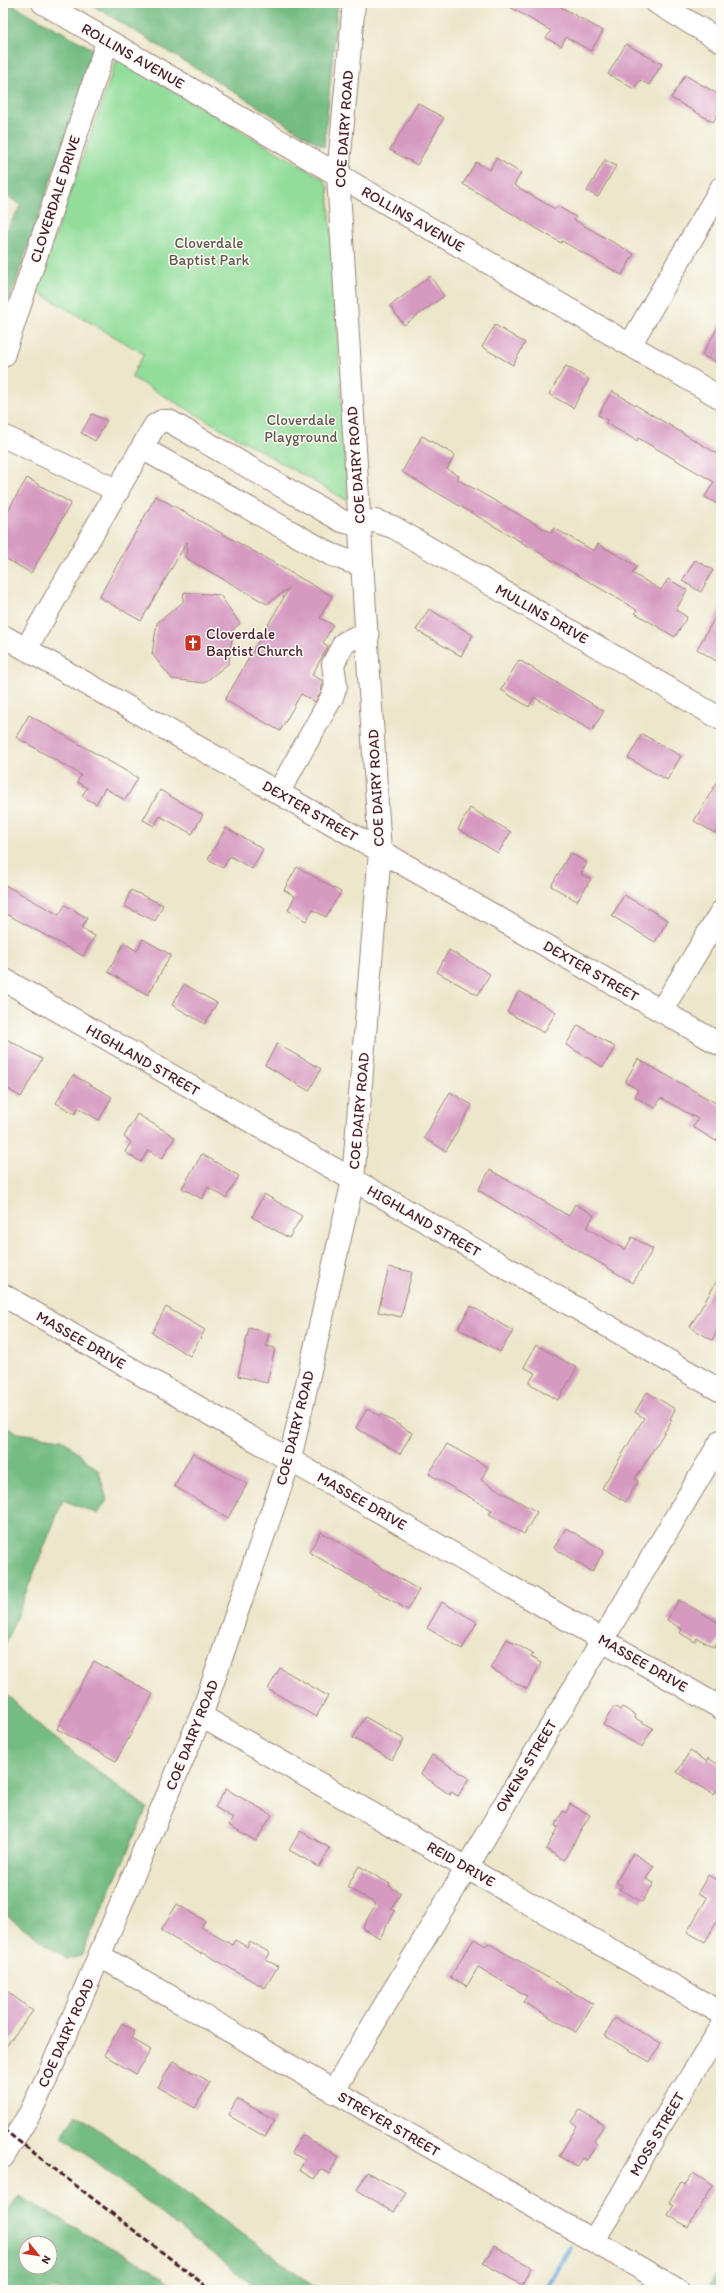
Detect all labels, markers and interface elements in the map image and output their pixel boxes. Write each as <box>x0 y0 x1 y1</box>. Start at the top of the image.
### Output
street label: ROLLINS AVENUE <box>78 19 188 93</box>
street label: COE DAIRY ROAD <box>331 70 357 188</box>
street label: CLOVERDALE DRIVE <box>26 133 84 265</box>
street label: ROLLINS AVENUE <box>358 182 468 256</box>
park label: Cloverdale Baptist Park <box>169 234 249 269</box>
street label: COE DAIRY ROAD <box>343 406 369 524</box>
park label: Cloverdale Playground <box>264 411 338 446</box>
street label: MULLINS DRIVE <box>492 580 592 648</box>
place label: Cloverdale Baptist Church <box>206 625 303 660</box>
church icon: Cloverdale Baptist Church <box>183 633 203 653</box>
street label: COE DAIRY ROAD <box>364 729 388 847</box>
street label: DEXTER STREET <box>259 776 362 846</box>
street label: DEXTER STREET <box>540 936 643 1006</box>
street label: HIGHLAND STREET <box>83 1020 204 1100</box>
street label: COE DAIRY ROAD <box>345 1051 373 1170</box>
street label: HIGHLAND STREET <box>364 1181 485 1261</box>
street label: MASSEE DRIVE <box>33 1307 129 1373</box>
street label: COE DAIRY ROAD <box>272 1369 318 1487</box>
street label: MASSEE DRIVE <box>314 1468 410 1534</box>
street label: MASSEE DRIVE <box>595 1630 691 1696</box>
street label: COE DAIRY ROAD <box>162 1677 222 1793</box>
street label: OWENS STREET <box>491 1716 561 1816</box>
street label: REID DRIVE <box>424 1837 498 1891</box>
street label: COE DAIRY ROAD <box>34 1975 98 2090</box>
street label: STREYER STREET <box>335 2087 444 2161</box>
street label: MOSS STREET <box>626 2088 689 2179</box>
north arrow <box>18 2235 58 2275</box>
text: N <box>39 2253 54 2266</box>

